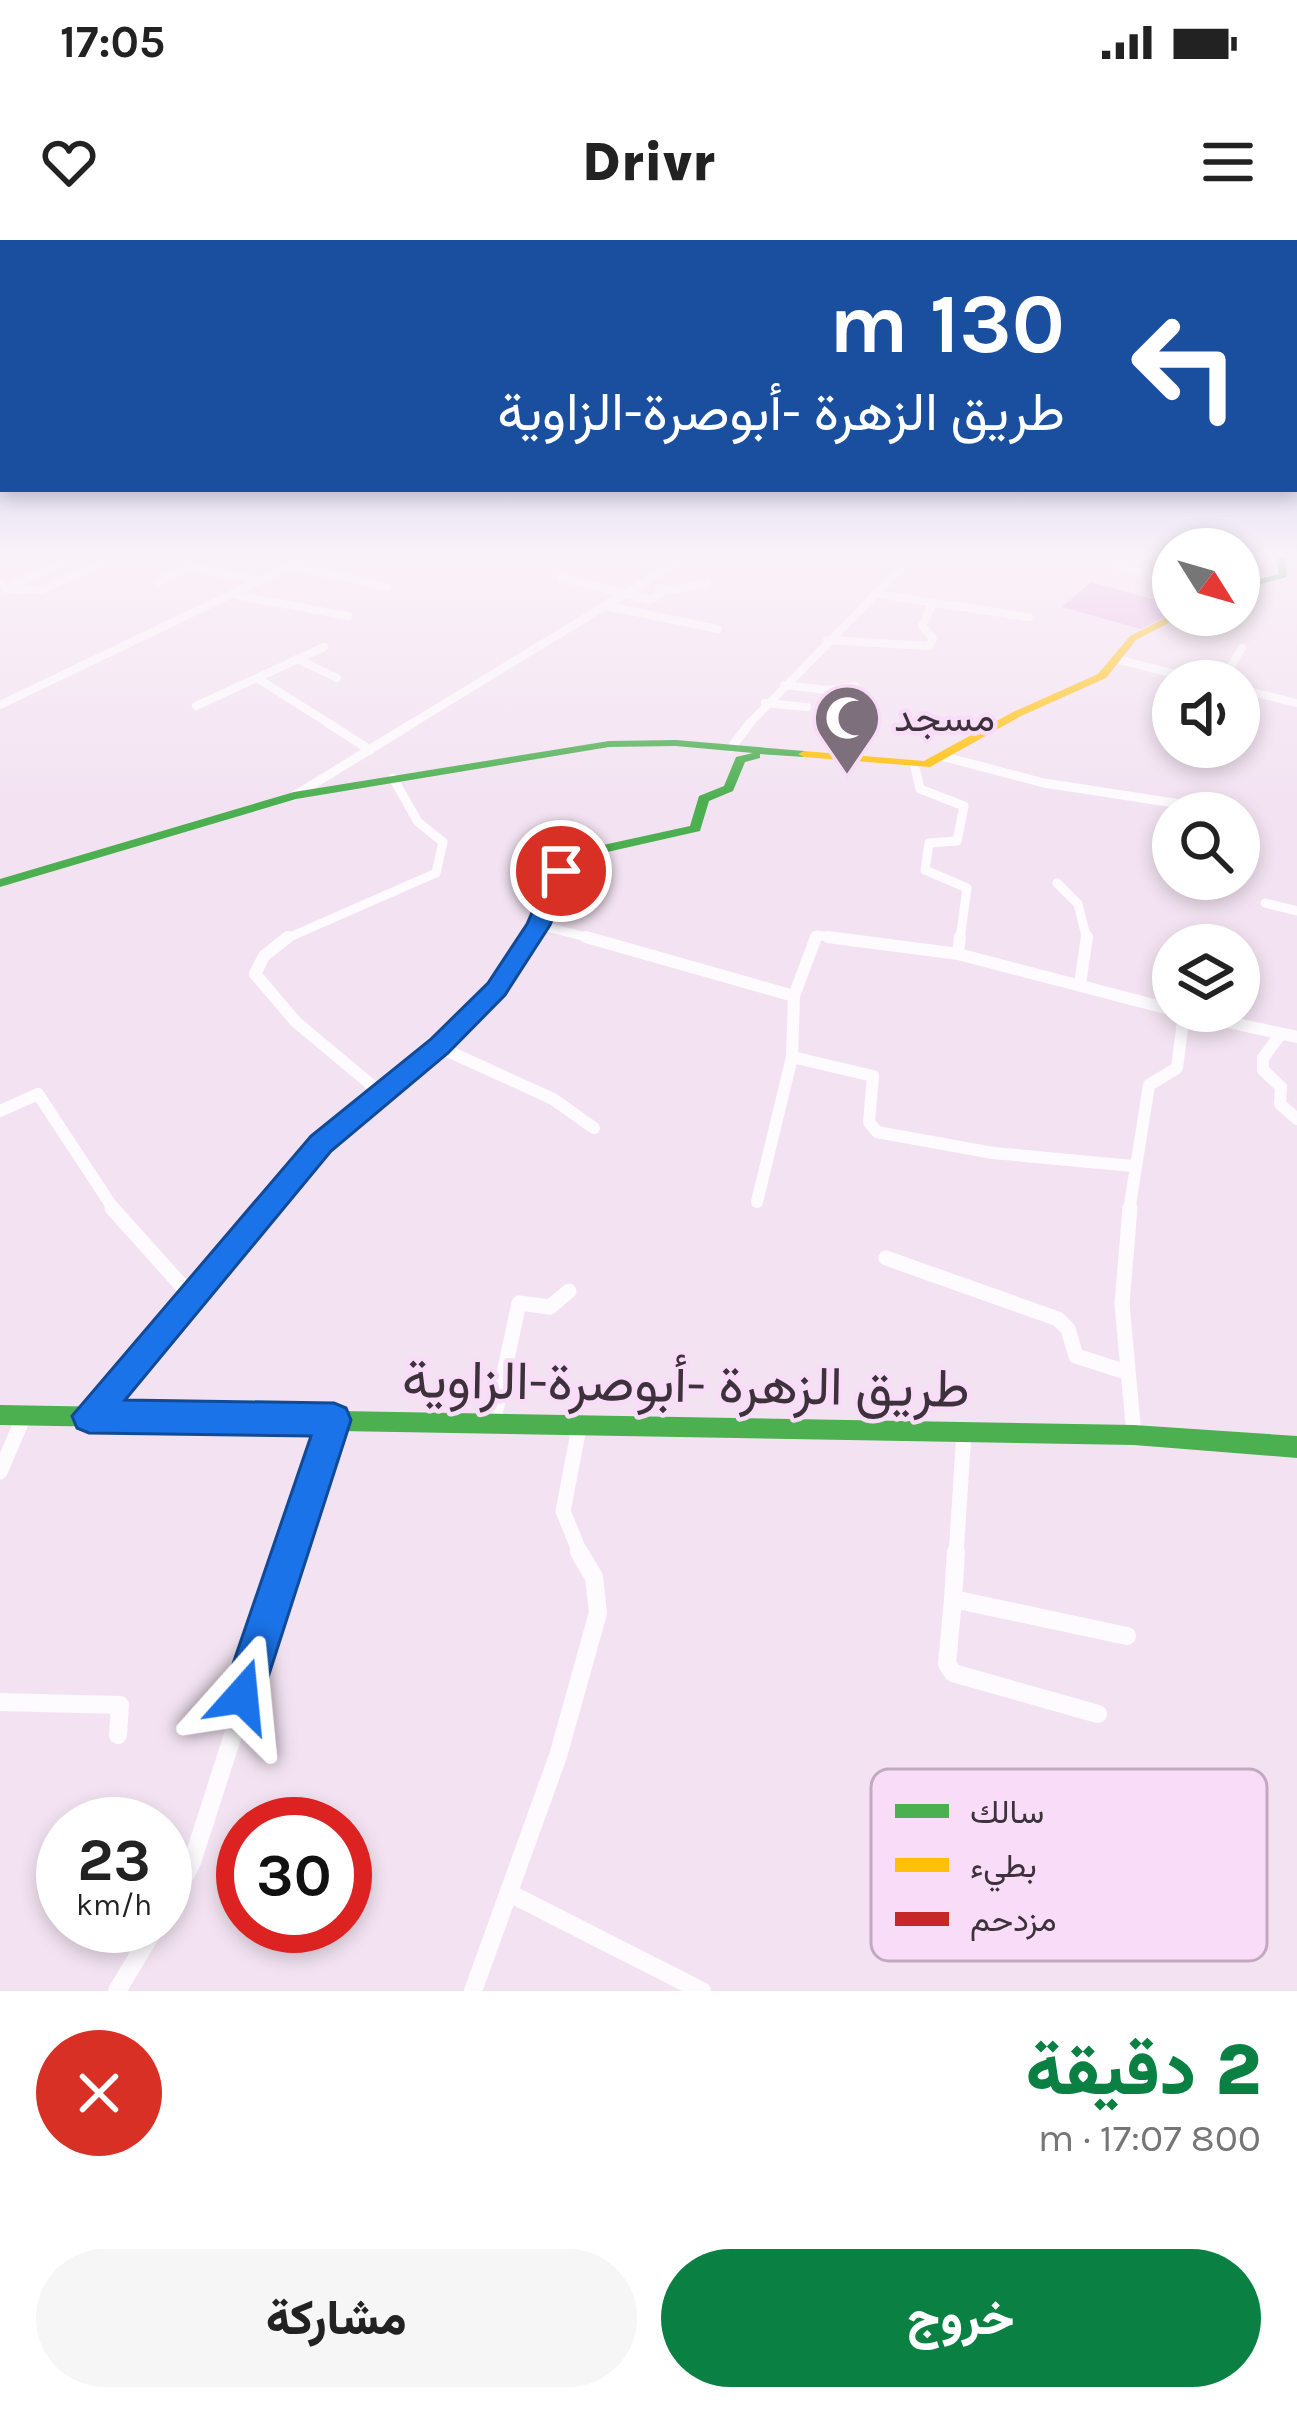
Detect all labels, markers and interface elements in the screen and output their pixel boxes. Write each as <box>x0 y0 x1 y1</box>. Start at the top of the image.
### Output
text: 17:05 <box>60 16 165 68</box>
icon: heart <box>36 129 102 195</box>
icon: menu <box>1195 129 1261 195</box>
text: Drivr <box>582 130 715 194</box>
text: 130 m <box>829 275 1065 373</box>
icon: left <box>1107 288 1263 444</box>
text: طريق الزهرة -أبوصرة-الزاوية <box>497 380 1065 444</box>
north arrow <box>1152 528 1260 636</box>
map controls <box>1152 528 1260 1032</box>
button: sound <box>1152 660 1260 768</box>
mosque icon: مسجد <box>812 683 882 777</box>
place label: مسجد <box>894 695 995 741</box>
button: search <box>1152 792 1260 900</box>
pin <box>510 820 612 922</box>
icon: arrive <box>528 838 594 904</box>
button: layers <box>1152 924 1260 1032</box>
street label: طريق الزهرة -أبوصرة-الزاوية <box>402 1347 970 1422</box>
position arrow <box>179 1633 305 1759</box>
legend <box>871 1769 1267 1961</box>
text: سالك <box>970 1793 1044 1831</box>
speed limit sign: 30 <box>216 1797 372 1953</box>
text: 23 <box>77 1825 151 1895</box>
text: بطيء <box>970 1847 1037 1892</box>
text: km/h <box>76 1887 152 1923</box>
text: مزدحم <box>970 1901 1057 1941</box>
text: 2 دقيقة <box>1026 2028 1261 2112</box>
button: close <box>36 2030 162 2156</box>
text: 800 m · 17:07 <box>1038 2115 1261 2161</box>
button: مشاركة <box>36 2249 637 2387</box>
button: خروج <box>661 2249 1261 2387</box>

